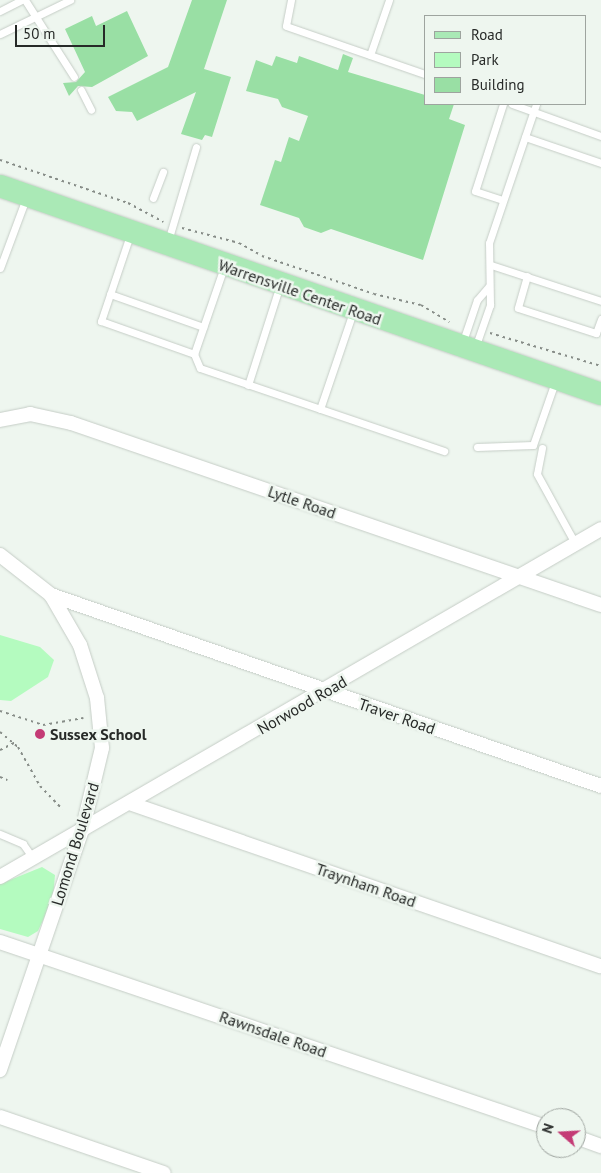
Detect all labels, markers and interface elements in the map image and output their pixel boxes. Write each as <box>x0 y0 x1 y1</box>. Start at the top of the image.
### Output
scale bar <box>18 15 108 47</box>
legend <box>424 15 586 105</box>
text: 50 m <box>23 24 56 43</box>
text: Road <box>471 25 503 44</box>
text: Park <box>471 50 499 69</box>
text: Building <box>471 75 525 94</box>
street label: Warrensville Center Road <box>216 255 384 329</box>
street label: Lytle Road <box>266 481 338 523</box>
street label: Norwood Road <box>254 672 350 738</box>
street label: Traver Road <box>356 694 438 738</box>
place label: Sussex School <box>50 724 147 744</box>
marker: Sussex School <box>34 728 46 740</box>
street label: Lomond Boulevard <box>47 780 103 908</box>
street label: Traynham Road <box>313 859 419 911</box>
street label: Rawnsdale Road <box>217 1007 329 1061</box>
north arrow <box>536 1108 586 1158</box>
text: N <box>538 1121 558 1136</box>

